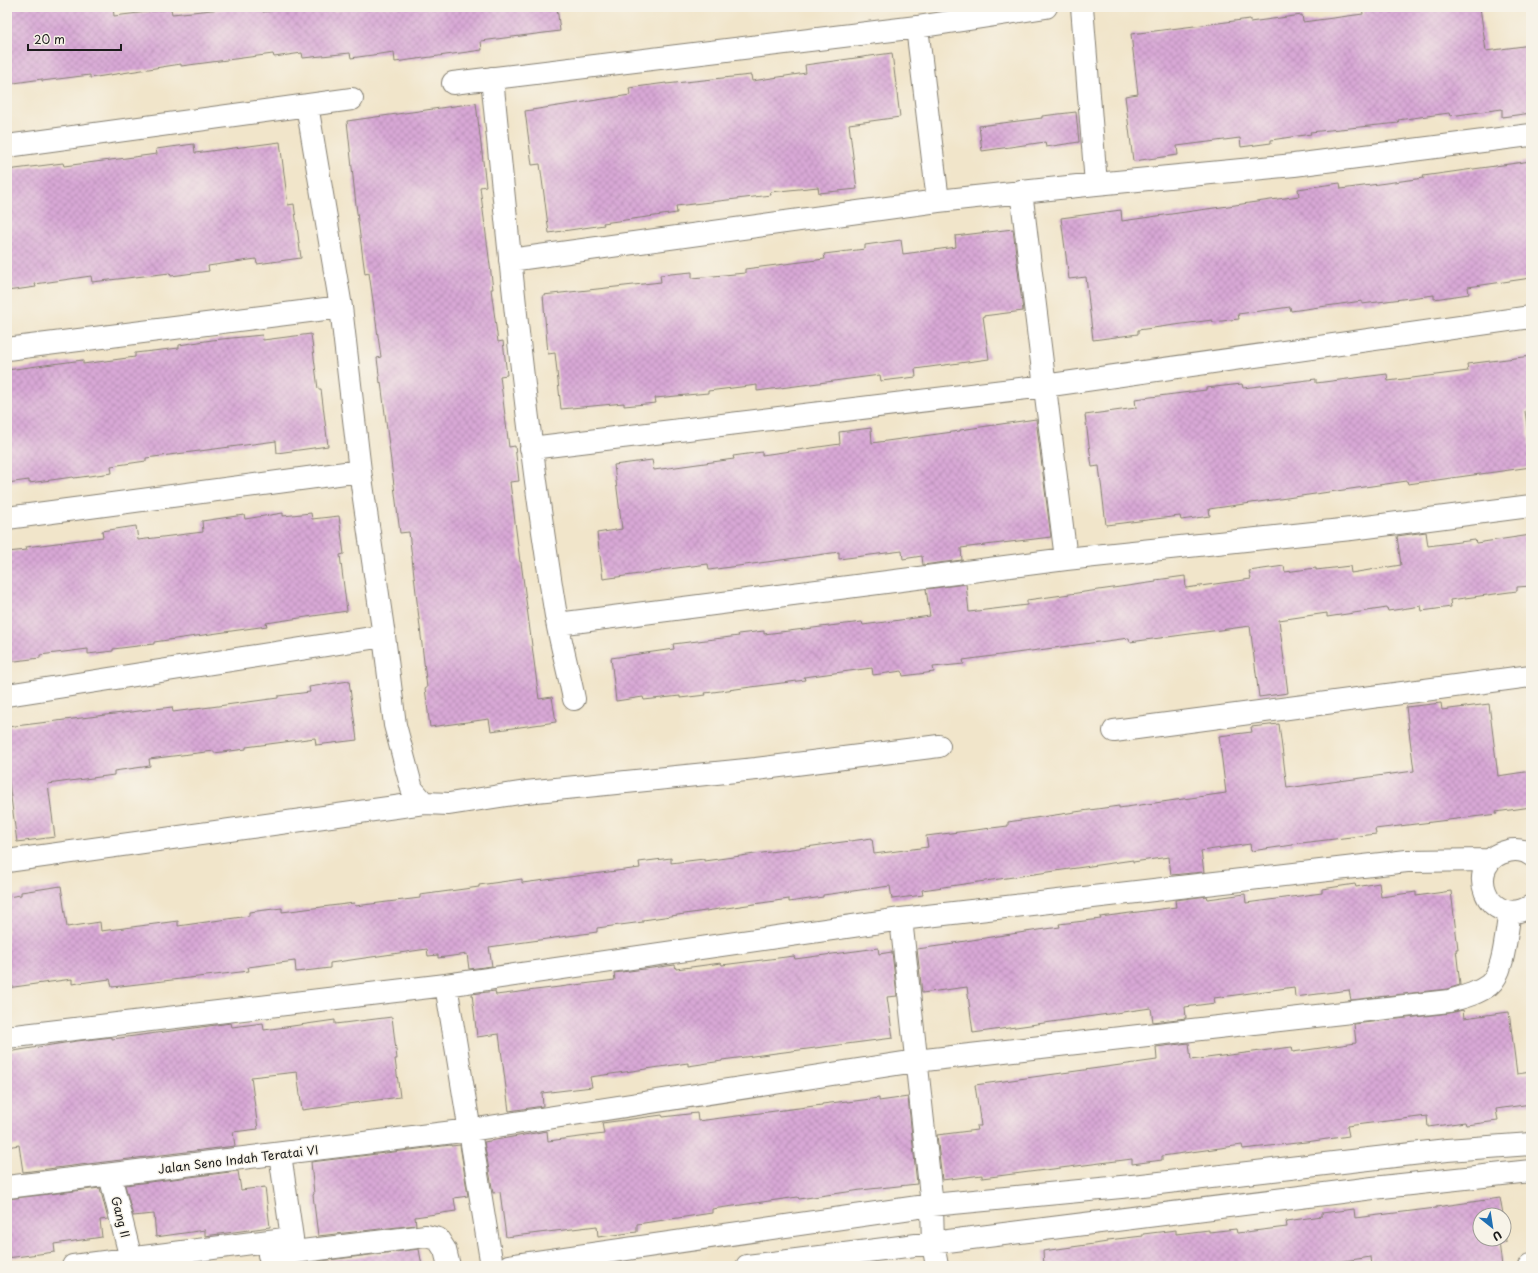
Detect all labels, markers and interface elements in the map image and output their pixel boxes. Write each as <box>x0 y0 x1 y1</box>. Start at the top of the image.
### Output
scale bar <box>28 26 121 52</box>
text: 20 m <box>34 30 65 48</box>
street label: Jalan Seno Indah Teratai VI <box>157 1140 319 1178</box>
street label: Gang II <box>107 1194 135 1240</box>
north arrow <box>1472 1207 1512 1247</box>
text: U <box>1489 1227 1505 1246</box>

